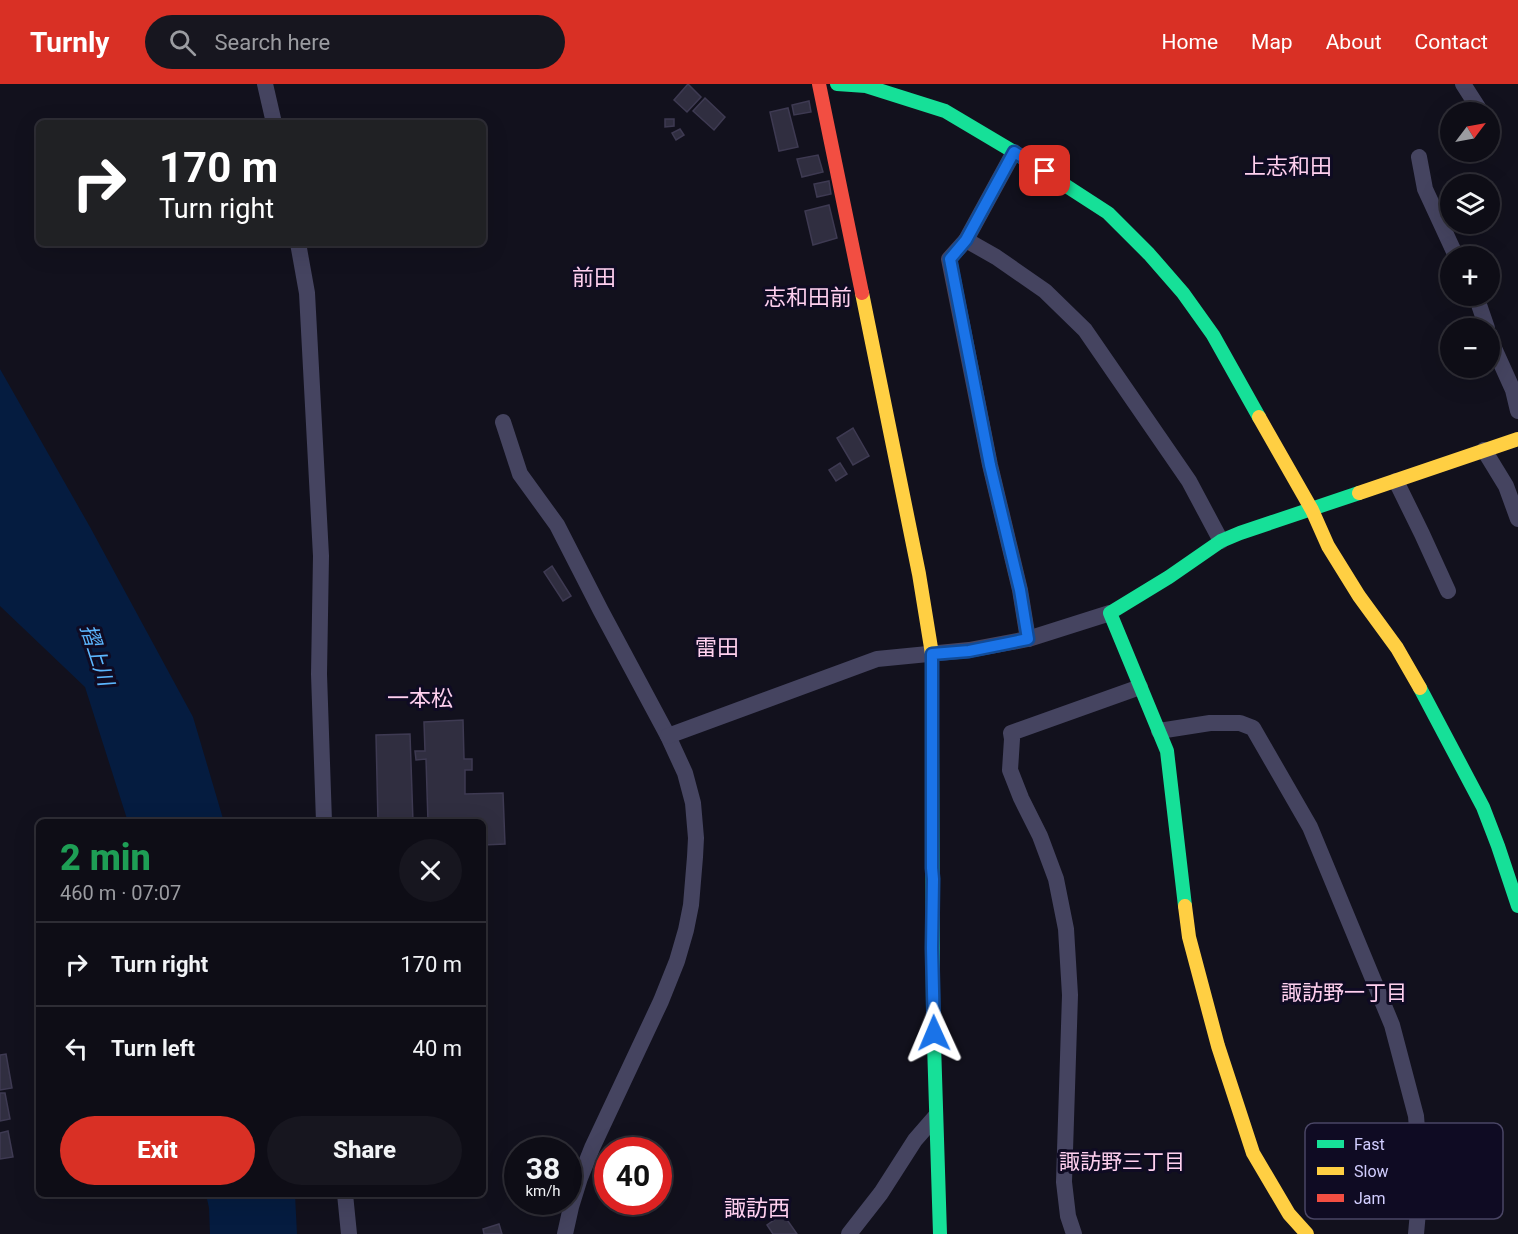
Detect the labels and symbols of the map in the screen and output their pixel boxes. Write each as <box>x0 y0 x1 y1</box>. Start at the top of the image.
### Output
north arrow <box>1440 102 1500 162</box>
pin <box>1019 145 1070 196</box>
district label: 上志和田 <box>1244 154 1332 179</box>
district label: 前田 <box>572 265 616 290</box>
district label: 志和田前 <box>764 285 852 310</box>
water label: 摺上川 <box>76 621 119 691</box>
district label: 雷田 <box>695 635 739 660</box>
district label: 一本松 <box>387 686 453 711</box>
district label: 諏訪野一丁目 <box>1281 981 1407 1005</box>
position arrow <box>902 1001 966 1065</box>
legend <box>1305 1123 1503 1219</box>
text: Fast <box>1354 1135 1385 1154</box>
speed limit sign: 40 <box>594 1137 672 1215</box>
district label: 諏訪野三丁目 <box>1059 1150 1185 1174</box>
text: Slow <box>1354 1162 1389 1181</box>
text: Jam <box>1354 1189 1386 1208</box>
district label: 諏訪西 <box>724 1196 790 1221</box>

